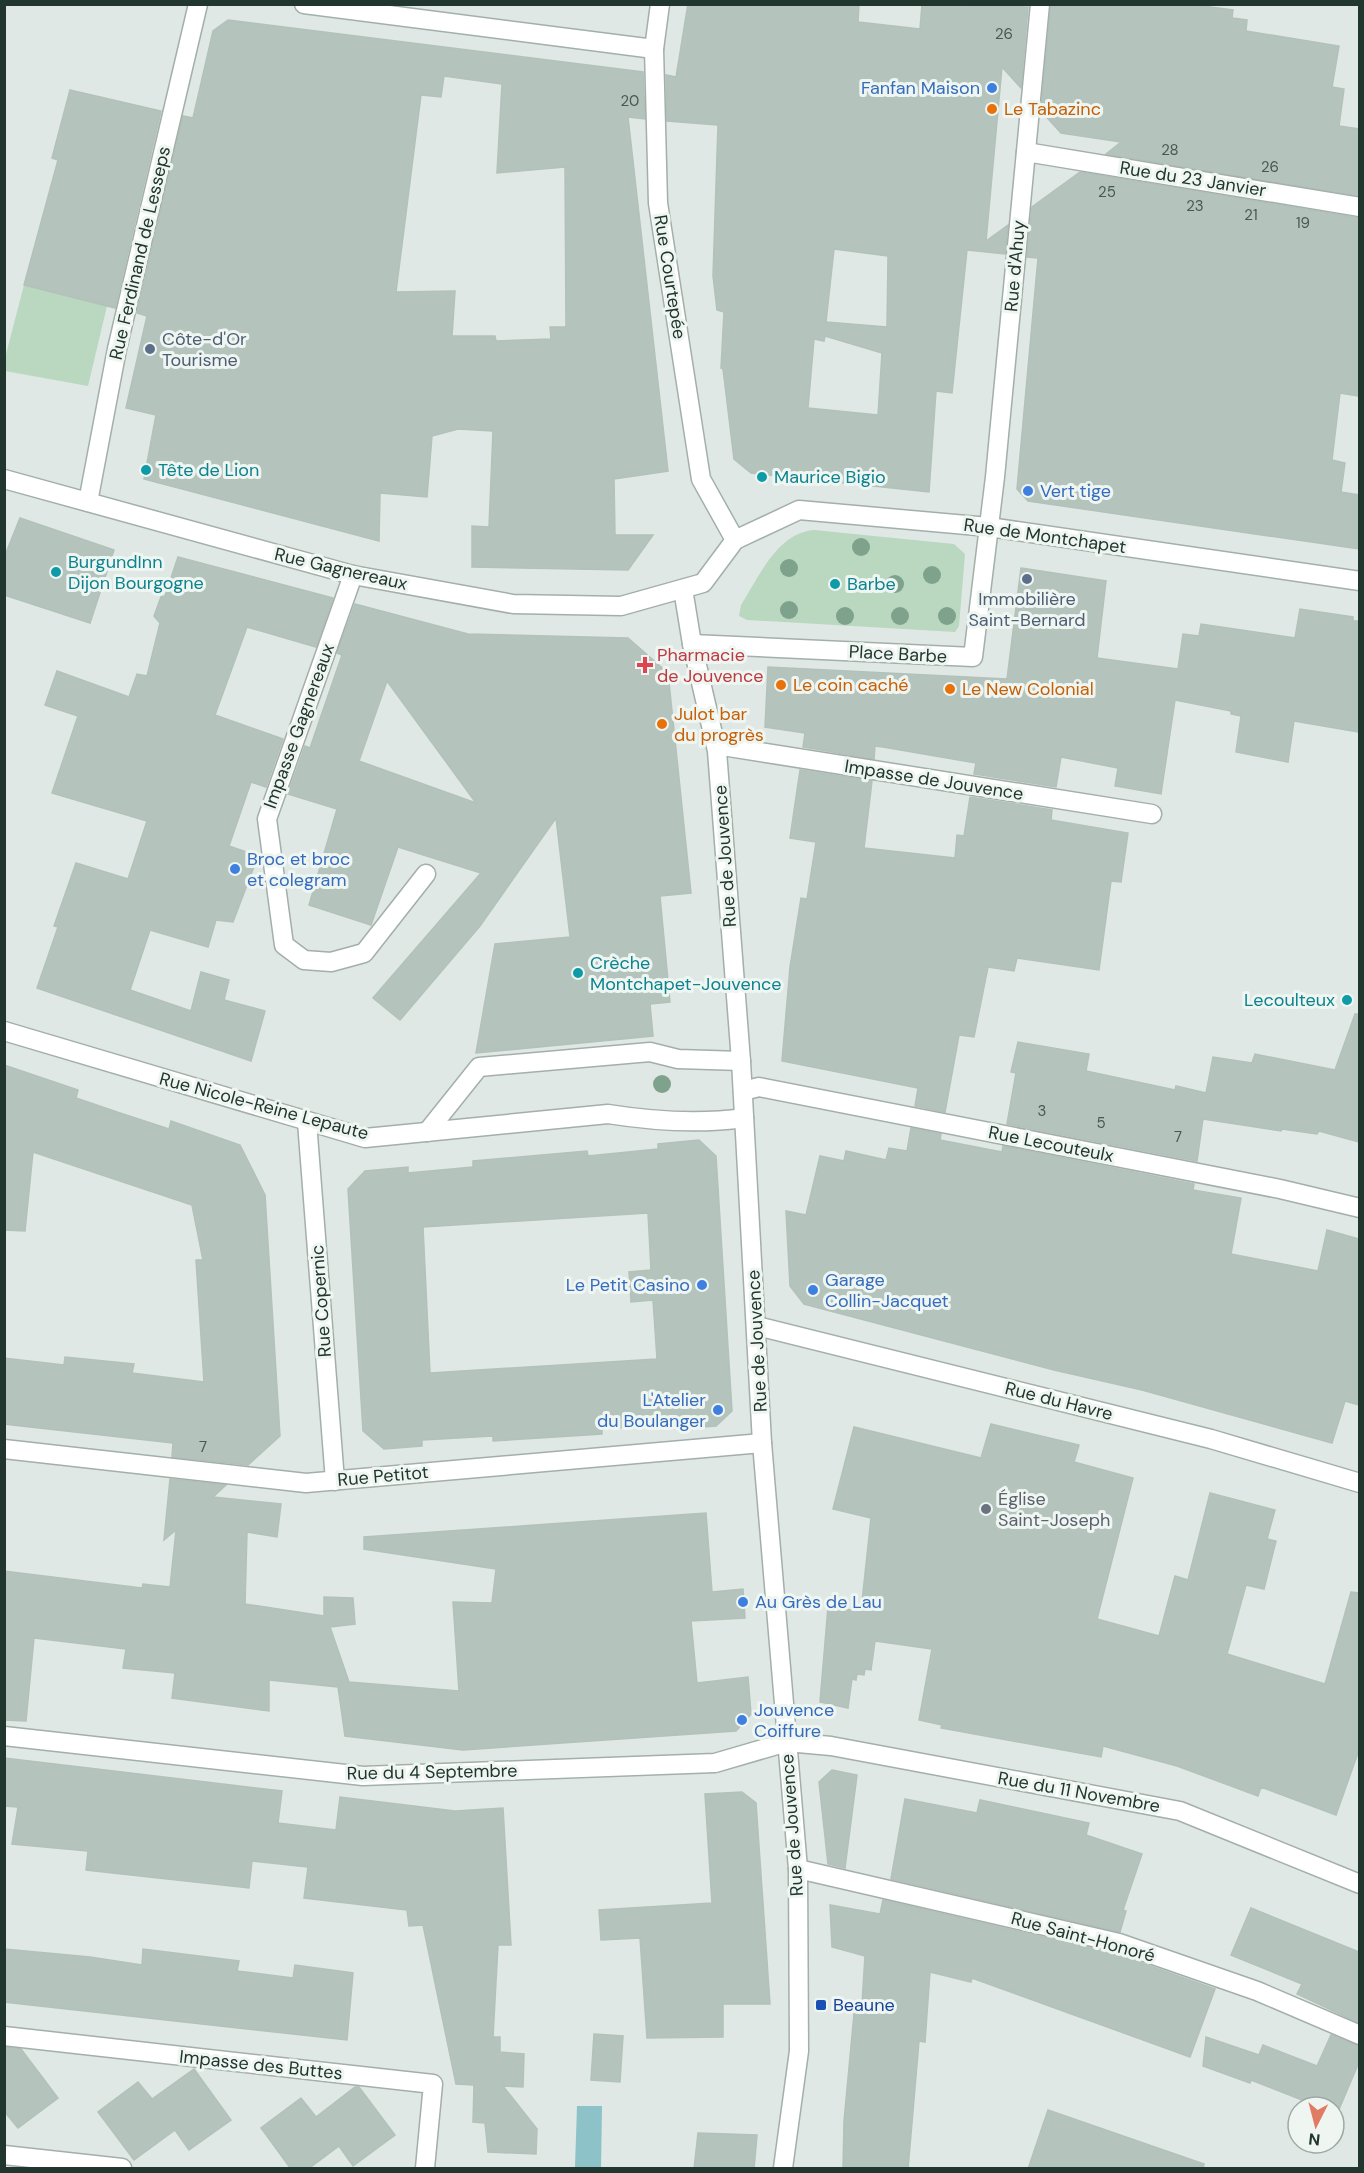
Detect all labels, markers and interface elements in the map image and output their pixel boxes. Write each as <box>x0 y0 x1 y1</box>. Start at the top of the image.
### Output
house number: 26 <box>995 24 1013 44</box>
place label: Fanfan Maison <box>861 76 980 100</box>
marker: Fanfan Maison <box>985 81 999 95</box>
house number: 20 <box>621 91 639 111</box>
place label: Le Tabazinc <box>1004 97 1101 121</box>
marker: Le Tabazinc <box>985 102 999 116</box>
house number: 28 <box>1161 140 1179 160</box>
street label: Rue Ferdinand de Lesseps <box>104 144 176 362</box>
street label: Rue du 23 Janvier <box>1118 156 1268 202</box>
house number: 26 <box>1261 157 1279 177</box>
house number: 25 <box>1098 182 1116 202</box>
house number: 23 <box>1186 196 1204 216</box>
house number: 21 <box>1244 205 1258 225</box>
street label: Rue Courtepée <box>648 213 692 341</box>
house number: 19 <box>1296 213 1310 233</box>
street label: Rue d'Ahuy <box>999 219 1031 313</box>
place label: Côte-d'Or Tourisme <box>162 327 247 372</box>
marker: Côte-d'Or Tourisme <box>143 342 157 356</box>
place label: Tête de Lion <box>158 458 259 482</box>
marker: Tête de Lion <box>139 463 153 477</box>
place label: Maurice Bigio <box>774 465 886 489</box>
marker: Maurice Bigio <box>755 470 769 484</box>
place label: Vert tige <box>1040 479 1111 503</box>
marker: Vert tige <box>1021 484 1035 498</box>
street label: Rue de Montchapet <box>962 513 1128 559</box>
street label: Rue Gagnereaux <box>272 542 410 596</box>
place label: BurgundInn Dijon Bourgogne <box>68 550 204 595</box>
marker: BurgundInn Dijon Bourgogne <box>49 565 63 579</box>
place label: Barbe <box>847 572 896 596</box>
marker: Immobilière Saint-Bernard <box>1020 572 1034 586</box>
marker: Barbe <box>828 577 842 591</box>
place label: Immobilière Saint-Bernard <box>968 587 1086 632</box>
street label: Place Barbe <box>848 639 948 669</box>
street label: Impasse Gagnereaux <box>258 640 340 812</box>
place label: Pharmacie de Jouvence <box>657 643 763 688</box>
marker: Pharmacie de Jouvence <box>638 658 652 672</box>
place label: Le coin caché <box>793 673 909 697</box>
place label: Le New Colonial <box>962 677 1094 701</box>
marker: Le coin caché <box>774 678 788 692</box>
marker: Le New Colonial <box>943 682 957 696</box>
place label: Julot bar du progrès <box>674 702 764 747</box>
marker: Julot bar du progrès <box>655 717 669 731</box>
street label: Impasse de Jouvence <box>843 754 1025 806</box>
street label: Rue de Jouvence <box>708 784 742 928</box>
place label: Broc et broc et colegram <box>247 847 350 892</box>
marker: Broc et broc et colegram <box>228 862 242 876</box>
place label: Crèche Montchapet-Jouvence <box>590 951 781 996</box>
marker: Crèche Montchapet-Jouvence <box>571 966 585 980</box>
place label: Lecoulteux <box>1244 988 1335 1012</box>
marker: Lecoulteux <box>1340 993 1354 1007</box>
street label: Rue Nicole-Reine Lepaute <box>157 1067 371 1145</box>
house number: 3 <box>1038 1101 1046 1121</box>
house number: 5 <box>1096 1113 1106 1133</box>
street label: Rue Lecouteulx <box>986 1120 1116 1168</box>
house number: 7 <box>1174 1127 1182 1147</box>
street label: Rue Copernic <box>305 1244 337 1358</box>
place label: Garage Collin-Jacquet <box>825 1268 949 1313</box>
street label: Rue de Jouvence <box>741 1269 773 1413</box>
place label: Le Petit Casino <box>566 1273 690 1297</box>
marker: Le Petit Casino <box>695 1278 709 1292</box>
marker: Garage Collin-Jacquet <box>806 1283 820 1297</box>
street label: Rue du Havre <box>1003 1376 1115 1426</box>
place label: L'Atelier du Boulanger <box>597 1388 706 1433</box>
marker: L'Atelier du Boulanger <box>711 1403 725 1417</box>
house number: 7 <box>199 1437 207 1457</box>
street label: Rue Petitot <box>336 1460 430 1492</box>
place label: Église Saint-Joseph <box>998 1487 1110 1532</box>
marker: Église Saint-Joseph <box>979 1502 993 1516</box>
place label: Au Grès de Lau <box>755 1590 882 1614</box>
marker: Au Grès de Lau <box>736 1595 750 1609</box>
place label: Jouvence Coiffure <box>754 1698 834 1743</box>
marker: Jouvence Coiffure <box>735 1713 749 1727</box>
street label: Rue de Jouvence <box>775 1753 809 1897</box>
street label: Rue du 4 Septembre <box>347 1759 517 1785</box>
street label: Rue du 11 Novembre <box>996 1766 1162 1818</box>
street label: Rue Saint-Honoré <box>1008 1906 1158 1968</box>
place label: Beaune <box>833 1993 895 2017</box>
marker: Beaune <box>814 1998 828 2012</box>
street label: Impasse des Buttes <box>178 2044 344 2086</box>
north arrow <box>1286 2095 1346 2155</box>
text: N <box>1308 2128 1321 2150</box>

